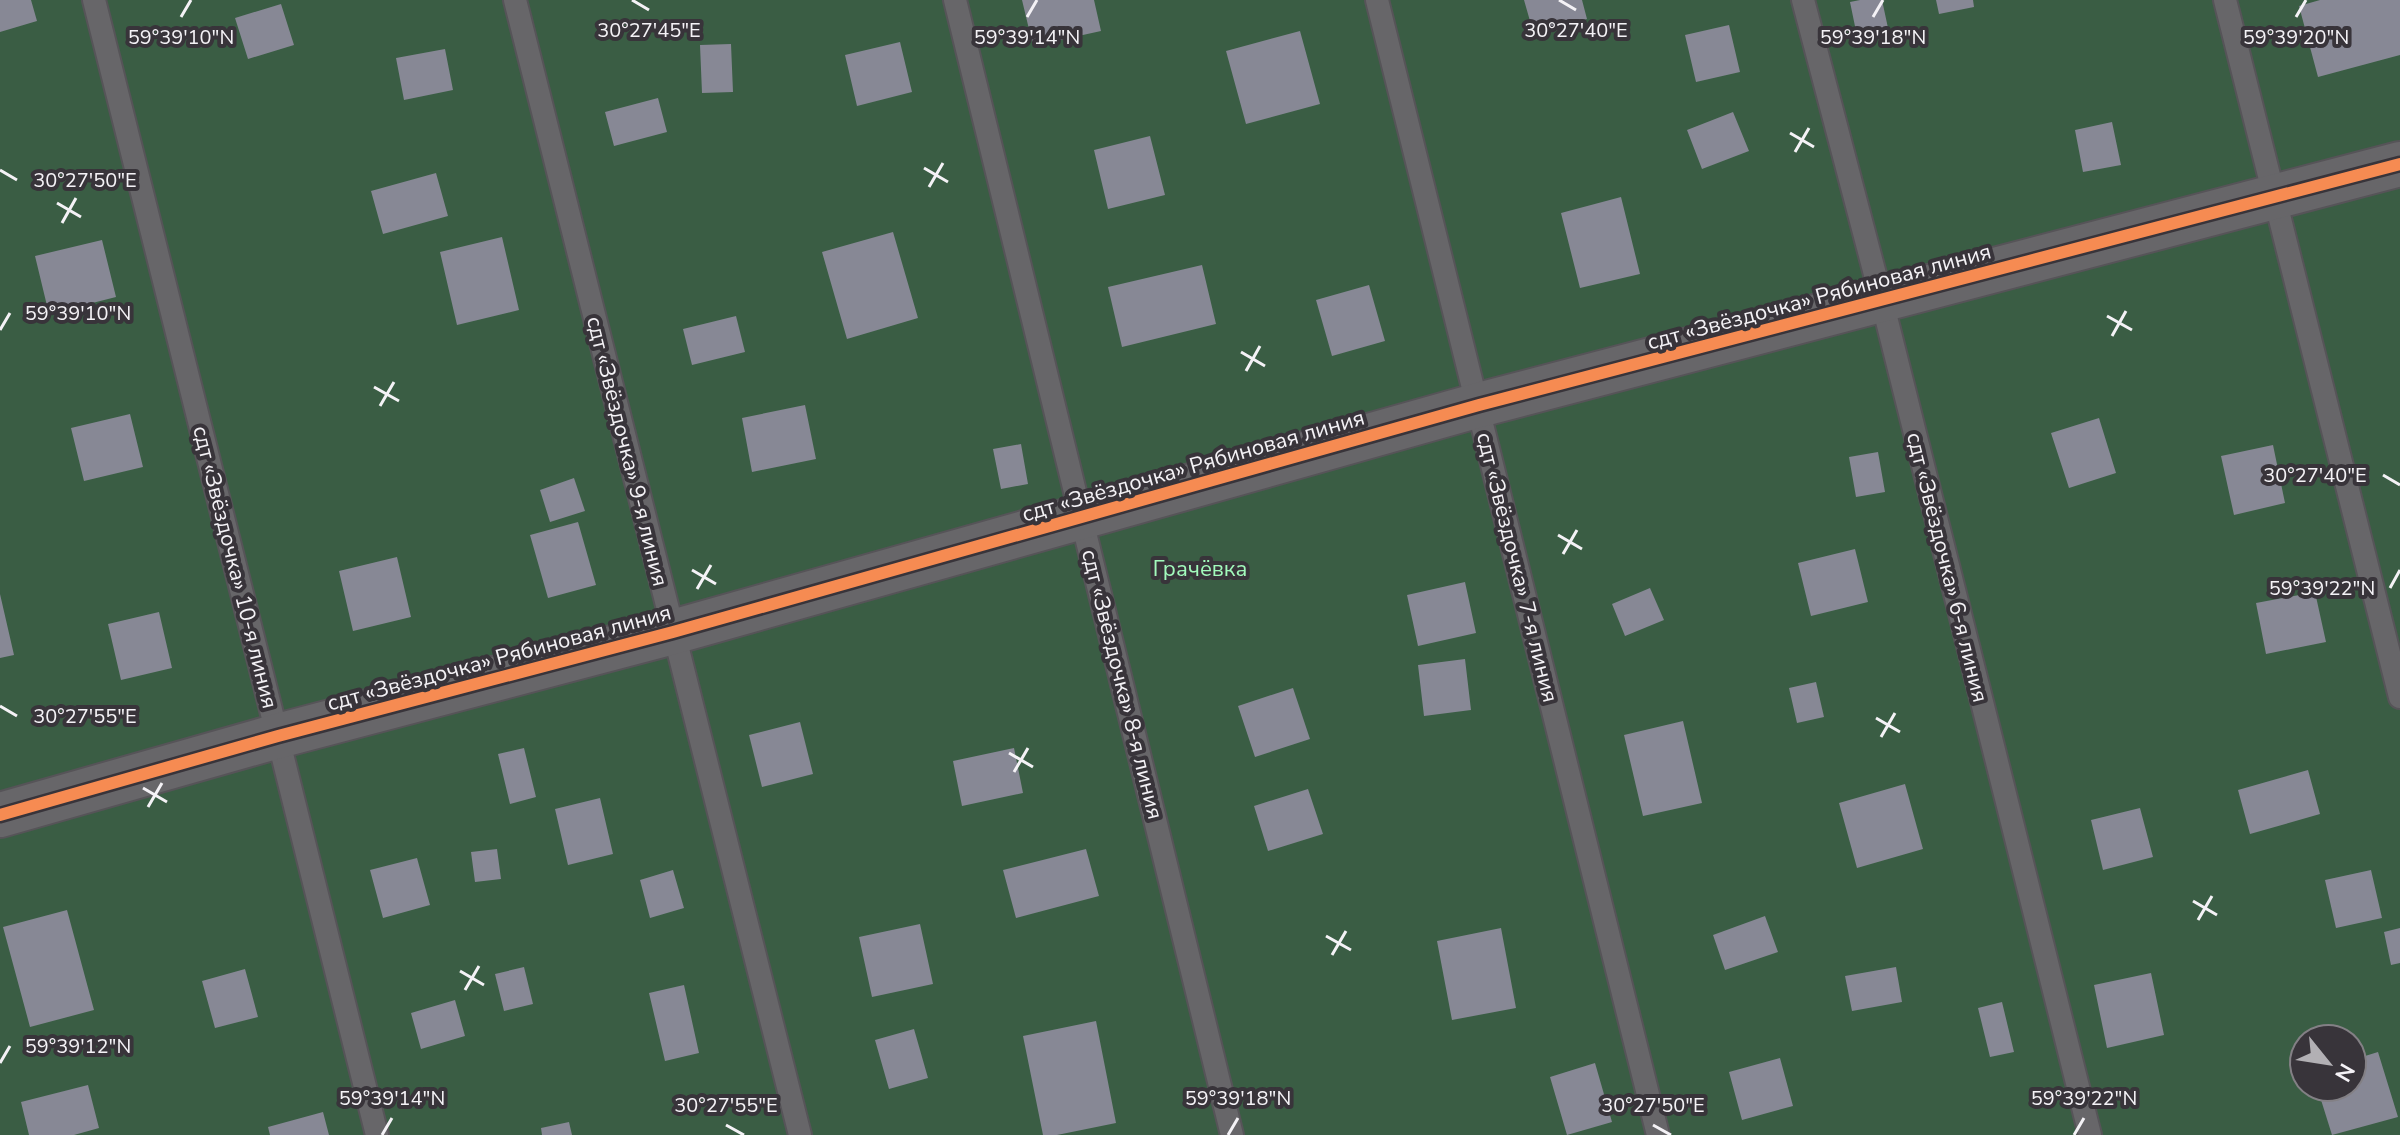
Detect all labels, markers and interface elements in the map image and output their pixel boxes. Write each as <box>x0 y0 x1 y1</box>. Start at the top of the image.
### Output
text: 30°27'45"E <box>597 17 701 44</box>
text: 30°27'40"E <box>1524 17 1628 44</box>
text: 59°39'10"N <box>128 24 234 51</box>
text: 59°39'14"N <box>974 24 1080 51</box>
text: 59°39'18"N <box>1820 24 1926 51</box>
text: 59°39'20"N <box>2243 24 2349 51</box>
text: 30°27'50"E <box>33 167 137 194</box>
street label: сдт «Звёздочка» Рябиновая линия <box>1644 237 1995 357</box>
text: 59°39'10"N <box>25 300 131 327</box>
street label: сдт «Звёздочка» 9-я линия <box>579 313 675 589</box>
street label: сдт «Звёздочка» Рябиновая линия <box>1018 403 1368 529</box>
street label: сдт «Звёздочка» 10-я линия <box>185 423 285 712</box>
street label: сдт «Звёздочка» 7-я линия <box>1469 429 1565 705</box>
street label: сдт «Звёздочка» 6-я линия <box>1899 429 1995 705</box>
text: 30°27'40"E <box>2263 462 2367 489</box>
street label: сдт «Звёздочка» 8-я линия <box>1074 546 1170 822</box>
park label: Грачёвка <box>1153 554 1247 584</box>
text: 59°39'22"N <box>2269 575 2375 602</box>
street label: сдт «Звёздочка» Рябиновая линия <box>324 598 675 718</box>
text: 30°27'55"E <box>33 703 137 730</box>
north arrow <box>2288 1023 2368 1103</box>
text: 59°39'12"N <box>25 1033 131 1060</box>
text: N <box>2327 1058 2362 1087</box>
text: 59°39'14"N <box>339 1085 445 1112</box>
text: 59°39'18"N <box>1185 1085 1291 1112</box>
text: 59°39'22"N <box>2031 1085 2137 1112</box>
text: 30°27'55"E <box>674 1092 778 1119</box>
text: 30°27'50"E <box>1601 1092 1705 1119</box>

